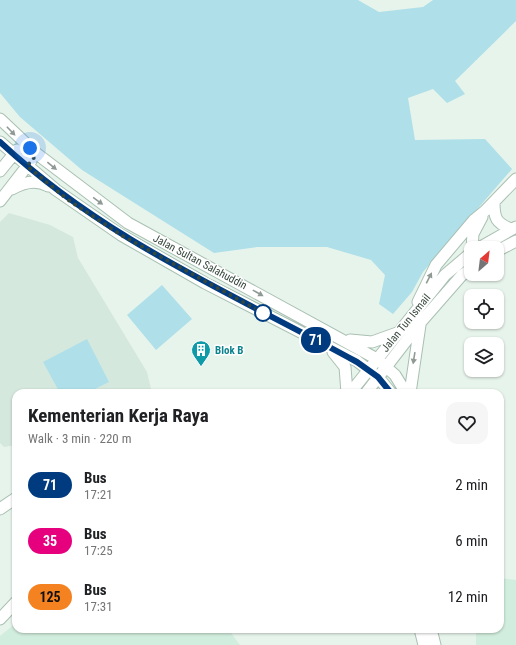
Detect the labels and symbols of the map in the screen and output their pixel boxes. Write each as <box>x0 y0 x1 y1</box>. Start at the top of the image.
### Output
one-way arrow <box>7 126 16 136</box>
your location <box>20 138 40 158</box>
one-way arrow <box>46 162 57 171</box>
one-way arrow <box>93 197 104 205</box>
street label: Jalan Sultan Salahuddin <box>151 232 249 292</box>
north arrow <box>464 241 504 281</box>
one-way arrow <box>426 272 433 284</box>
one-way arrow <box>252 289 264 296</box>
street label: Jalan Tun Ismail <box>379 291 433 355</box>
unlabelled marker <box>254 304 272 322</box>
line badge: 71 <box>298 327 334 353</box>
building icon: Blok B <box>190 339 212 367</box>
place label: Blok B <box>215 344 243 357</box>
one-way arrow <box>411 352 417 364</box>

